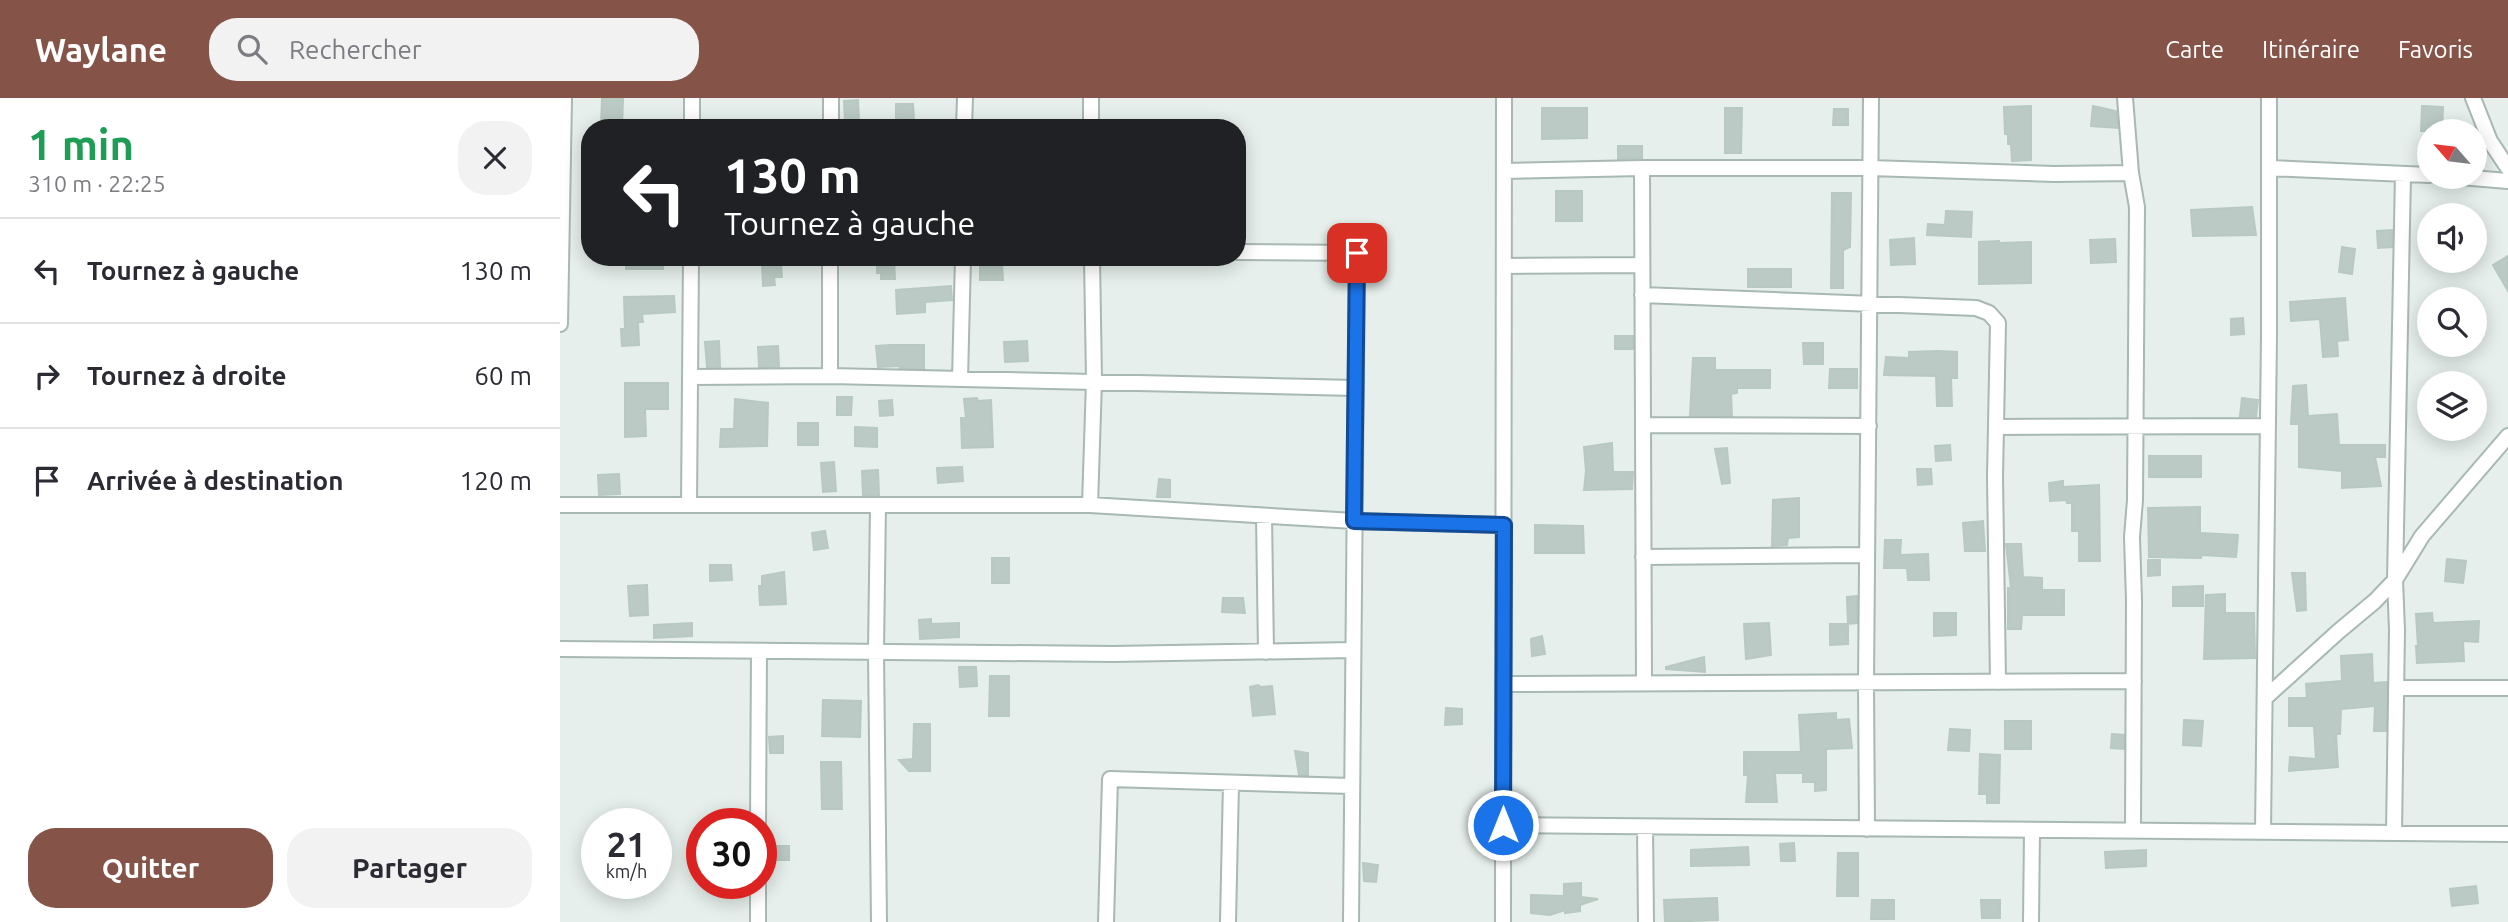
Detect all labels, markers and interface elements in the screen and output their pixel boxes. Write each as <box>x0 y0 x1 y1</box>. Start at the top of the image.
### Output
search box <box>209 18 699 81</box>
icon: search <box>233 30 271 68</box>
text: Waylane <box>35 31 167 68</box>
text: Rechercher <box>289 35 422 64</box>
text: Carte <box>2165 36 2224 63</box>
text: Itinéraire <box>2262 36 2360 63</box>
text: Favoris <box>2398 36 2473 63</box>
north arrow <box>2417 119 2487 189</box>
map controls <box>2417 119 2487 441</box>
text: 1 min <box>28 121 134 168</box>
button: close <box>458 121 532 195</box>
icon: left <box>609 147 700 238</box>
text: 130 m <box>724 147 861 202</box>
text: 310 m · 22:25 <box>28 171 166 196</box>
button: sound <box>2417 203 2487 273</box>
text: Tournez à gauche <box>724 205 975 241</box>
pin <box>1327 223 1387 283</box>
icon: arrive <box>1338 234 1376 272</box>
icon: left <box>28 252 66 290</box>
text: Tournez à gauche <box>87 256 299 285</box>
text: 130 m <box>460 256 532 285</box>
button: search <box>2417 287 2487 357</box>
icon: right <box>28 357 66 395</box>
text: Tournez à droite <box>87 361 286 390</box>
text: 60 m <box>474 361 532 390</box>
button: layers <box>2417 371 2487 441</box>
icon: arrive <box>28 462 66 500</box>
text: Arrivée à destination <box>87 466 343 495</box>
text: 120 m <box>460 466 532 495</box>
position arrow <box>1466 788 1540 862</box>
speed limit sign: 30 <box>686 808 777 899</box>
text: 21 <box>607 824 646 864</box>
button: Quitter <box>28 828 273 908</box>
button: Partager <box>287 828 532 908</box>
text: km/h <box>606 861 647 881</box>

